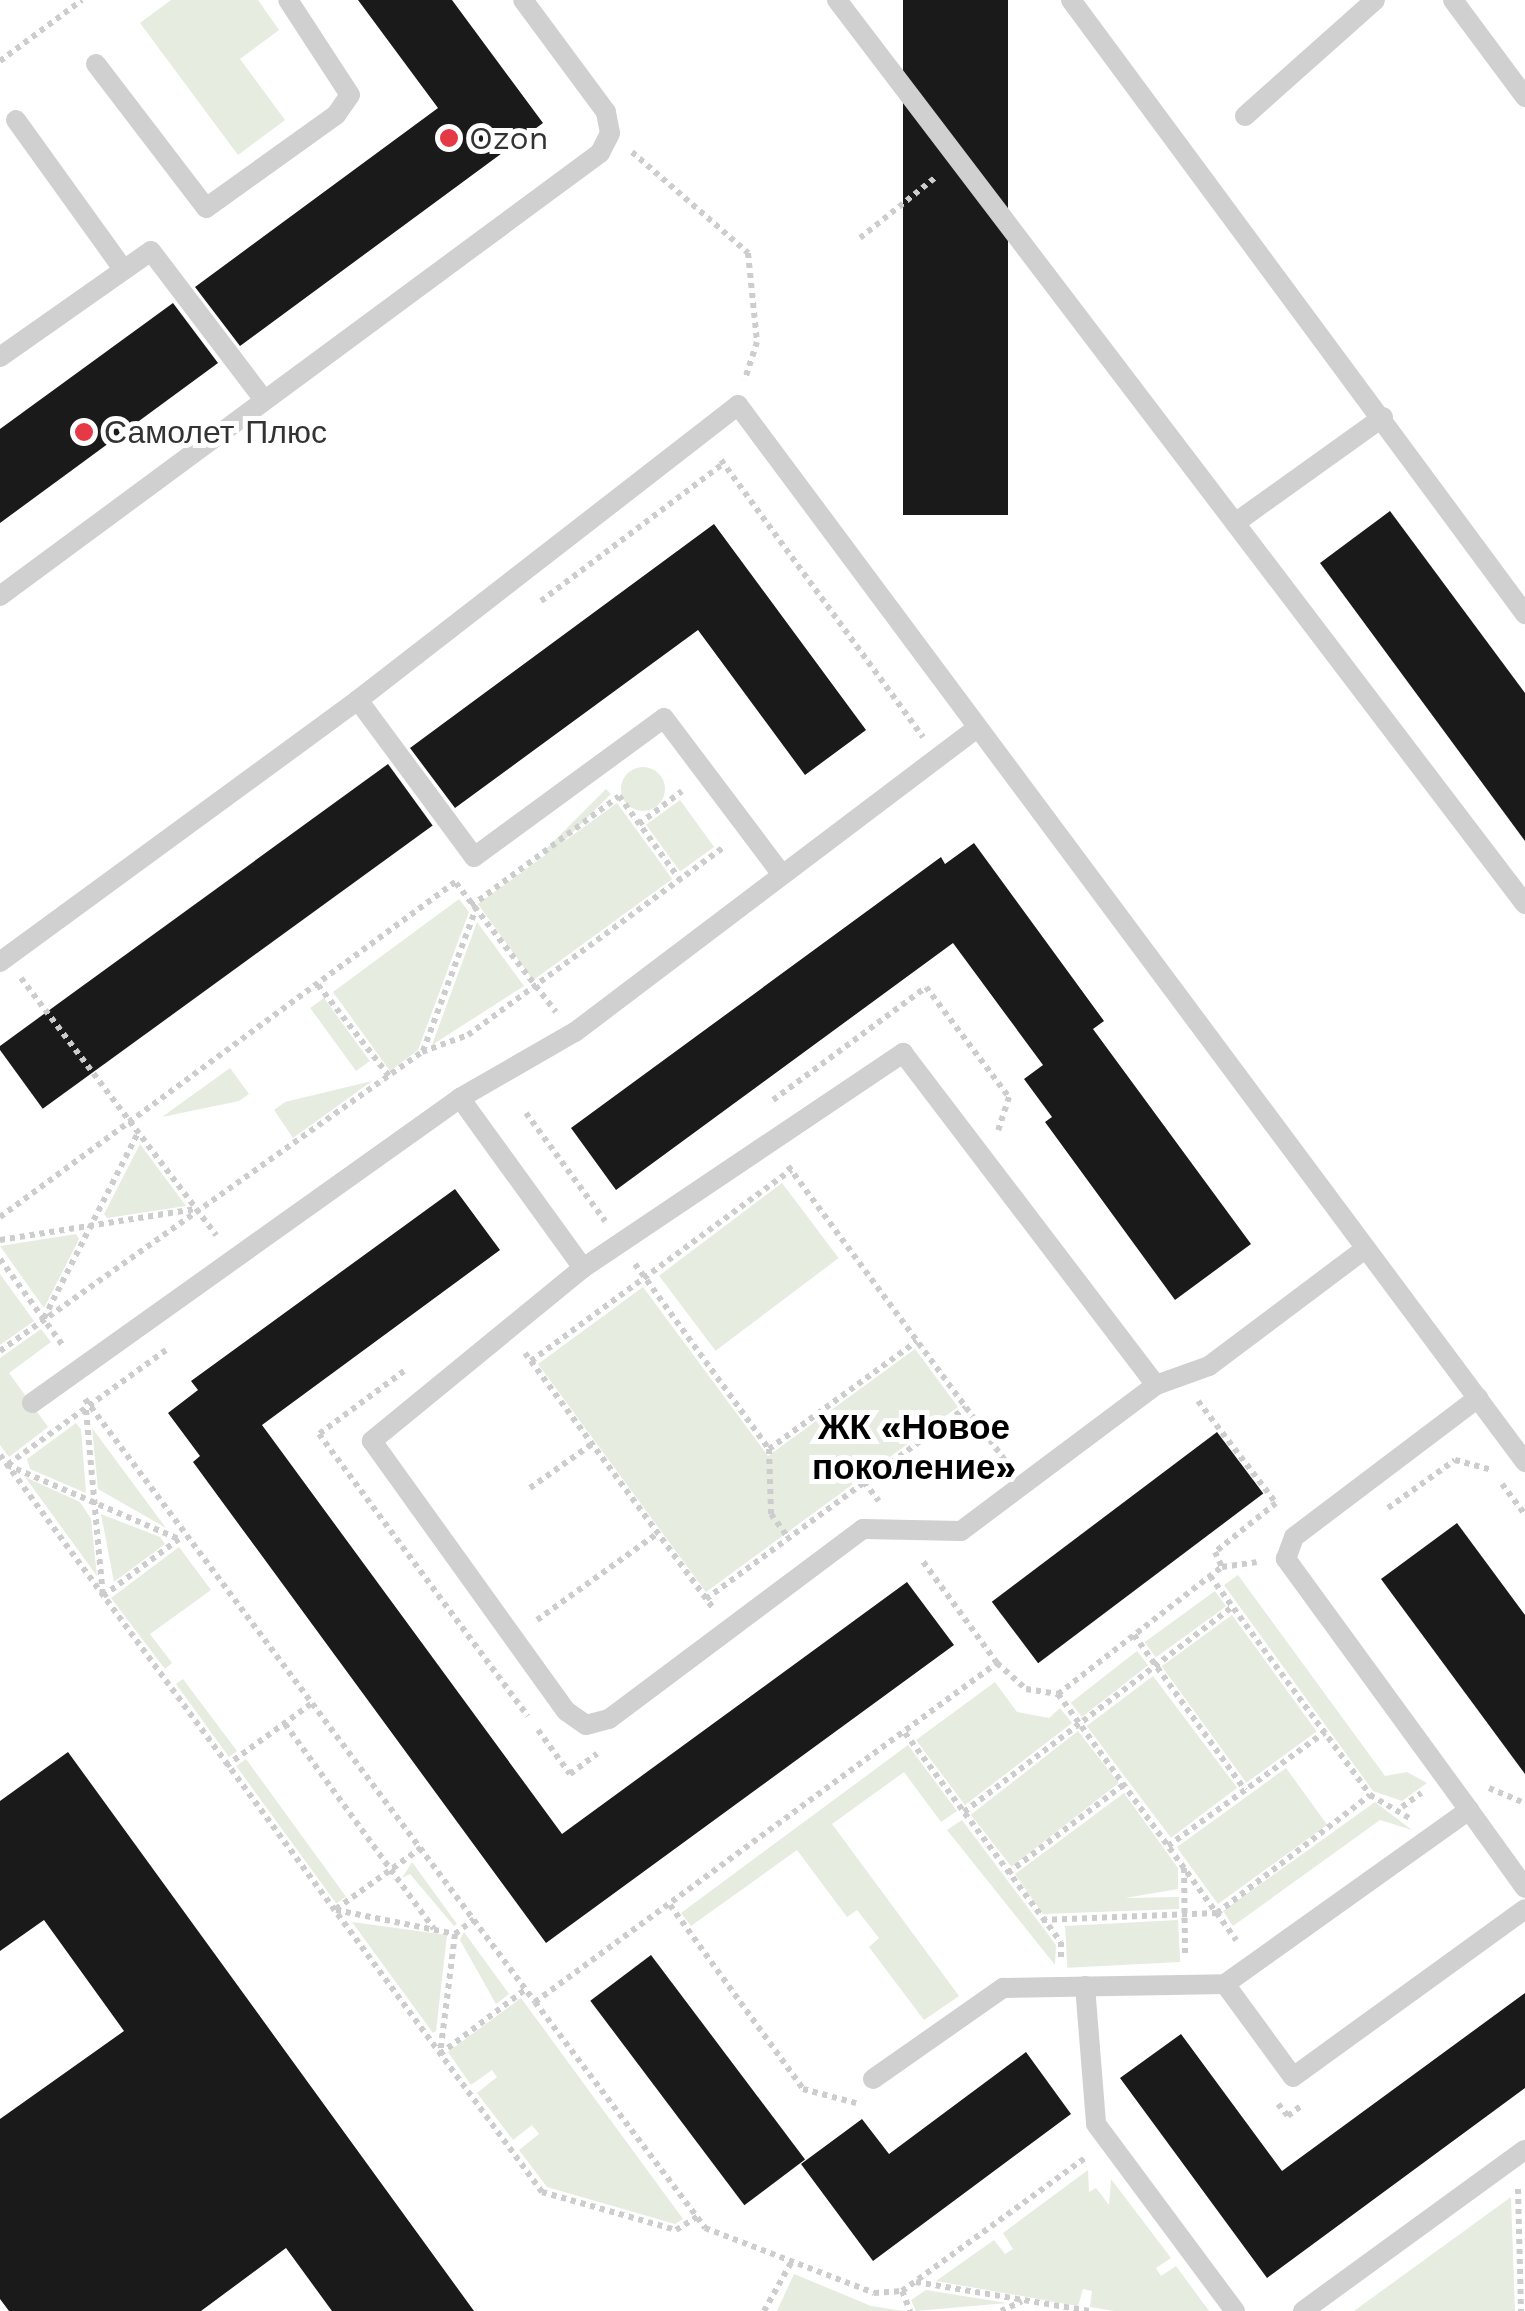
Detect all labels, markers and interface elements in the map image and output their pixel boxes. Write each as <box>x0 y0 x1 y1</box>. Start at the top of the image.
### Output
place label: Ozon <box>469 119 549 157</box>
marker: Ozon <box>438 127 460 149</box>
place label: Самолет Плюс <box>104 413 327 451</box>
marker: Самолет Плюс <box>73 421 95 443</box>
district label: ЖК «Новое поколение» <box>812 1406 1016 1488</box>

